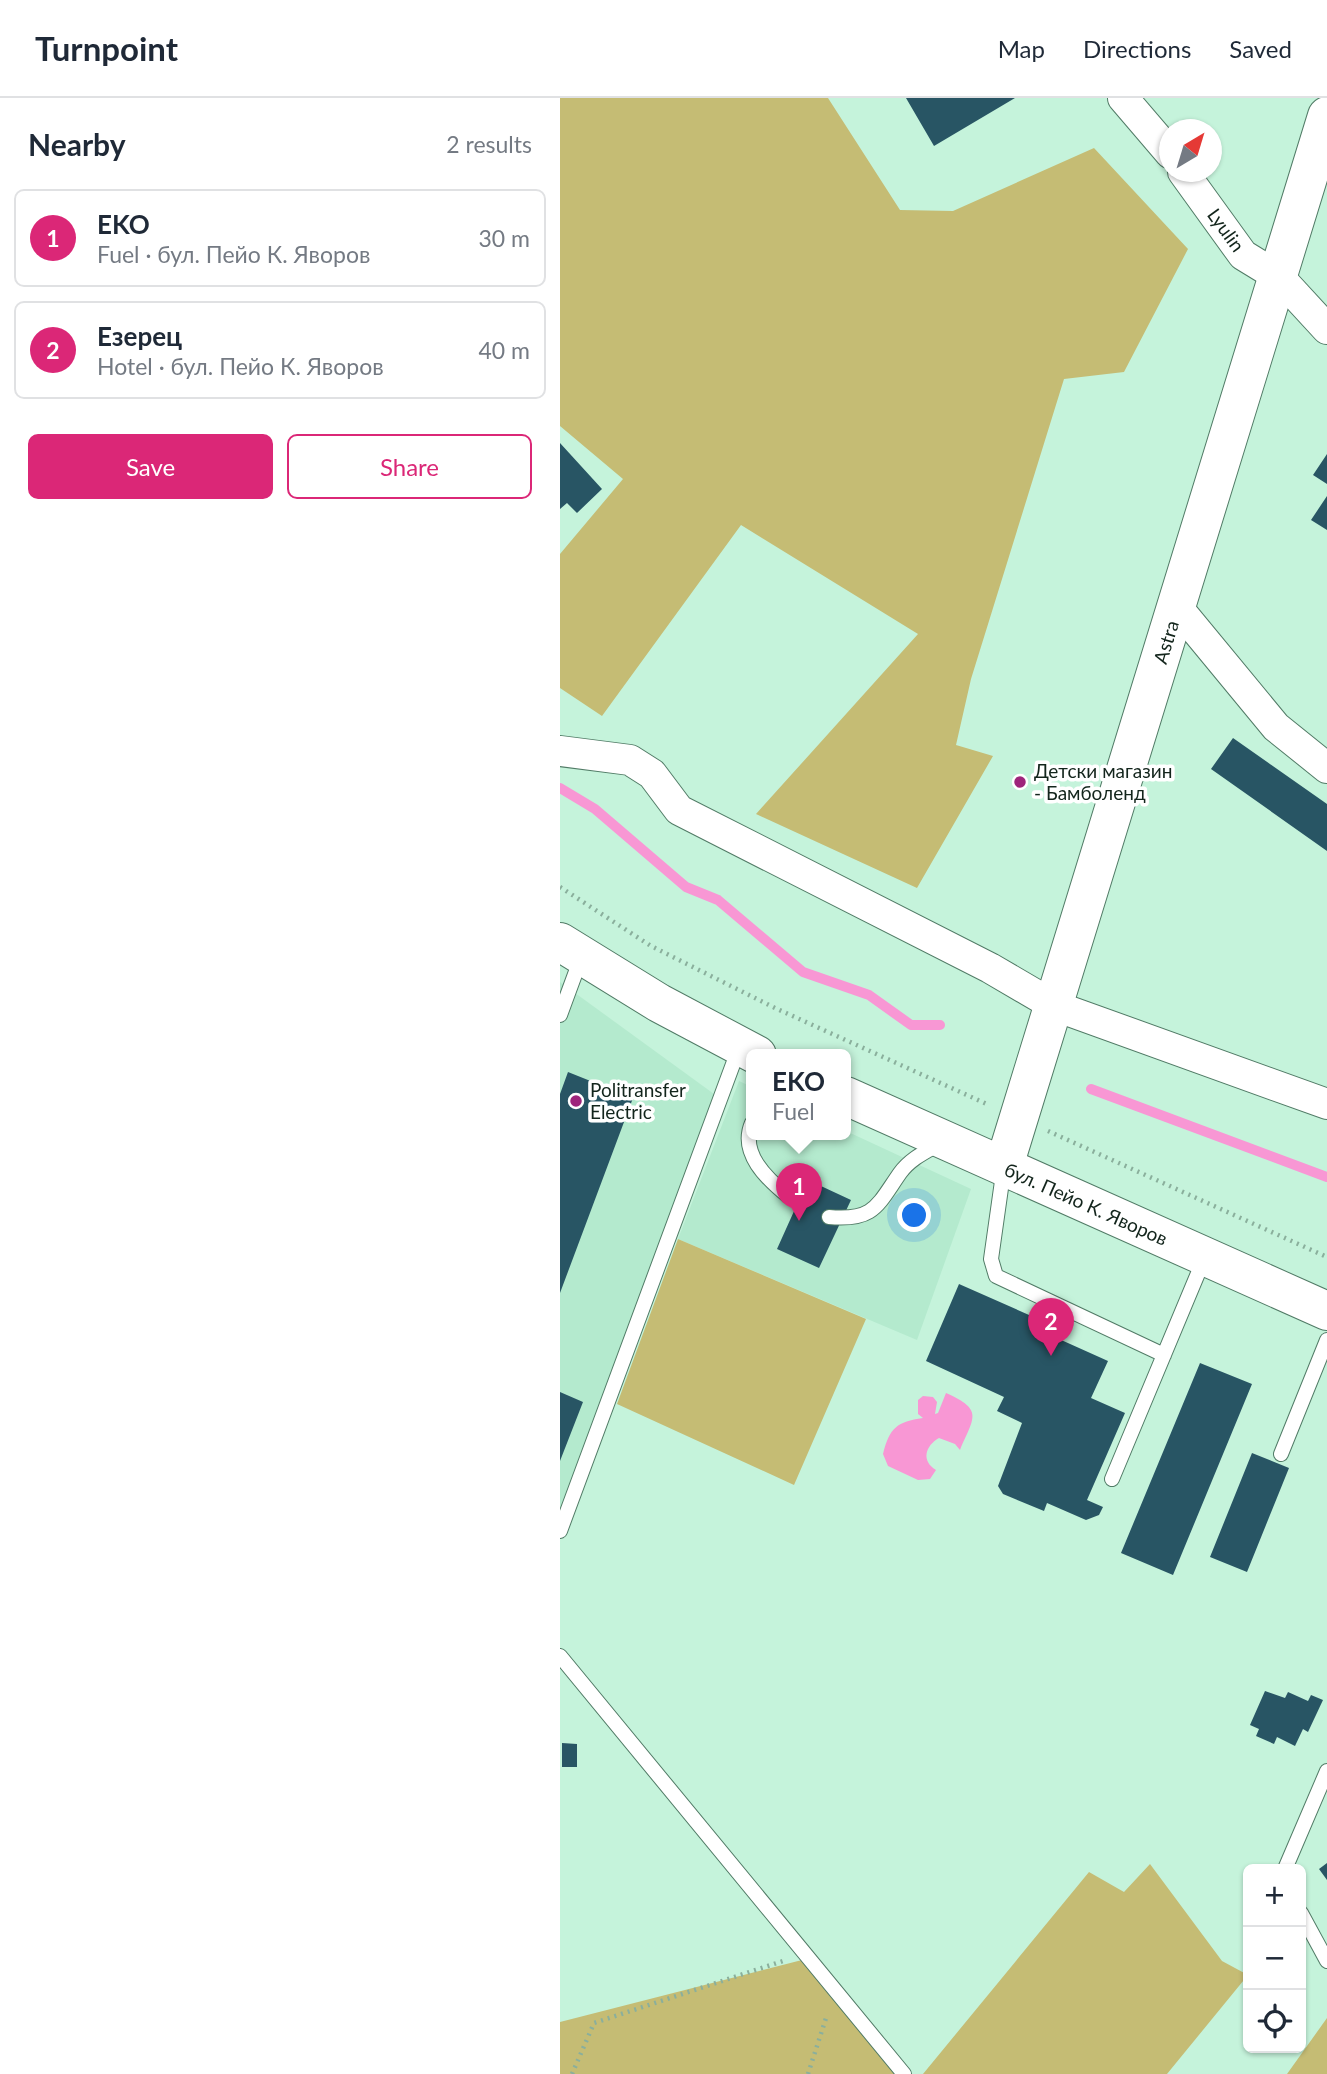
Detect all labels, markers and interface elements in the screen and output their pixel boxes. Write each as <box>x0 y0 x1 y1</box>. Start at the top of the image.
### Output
text: Turnpoint <box>35 28 178 68</box>
text: Map <box>998 34 1045 63</box>
text: Directions <box>1083 34 1191 63</box>
text: Saved <box>1229 34 1292 63</box>
north arrow <box>1159 119 1222 182</box>
text: Nearby <box>28 126 126 162</box>
text: 2 results <box>446 130 532 158</box>
street label: Lyulin <box>1203 204 1250 256</box>
text: EKO <box>97 208 150 240</box>
text: 1 <box>46 224 60 252</box>
text: 30 m <box>479 224 530 252</box>
text: Fuel · бул. Пейо К. Яворов <box>97 240 370 268</box>
text: Езерец <box>97 320 182 352</box>
text: 2 <box>46 336 60 364</box>
text: 40 m <box>479 336 530 364</box>
text: Hotel · бул. Пейо К. Яворов <box>97 352 384 380</box>
button: Save <box>28 434 273 499</box>
button: Share <box>287 434 532 499</box>
street label: Astra <box>1148 617 1183 666</box>
place label: Детски магазин - Бамболенд <box>1034 759 1172 804</box>
marker: Детски магазин - Бамболенд <box>1012 774 1028 790</box>
popup <box>746 1049 851 1140</box>
text: EKO <box>772 1065 825 1097</box>
place label: Politransfer Electric <box>590 1078 686 1123</box>
marker: Politransfer Electric <box>568 1093 584 1109</box>
text: Fuel <box>772 1097 815 1125</box>
street label: бул. Пейо К. Яворов <box>1001 1157 1171 1250</box>
pin: 1 <box>776 1163 822 1221</box>
your location <box>897 1198 931 1232</box>
pin: 2 <box>1028 1298 1074 1356</box>
map controls <box>1243 1864 1306 2053</box>
button: + <box>1243 1864 1306 1927</box>
button: − <box>1243 1927 1306 1990</box>
button: locate <box>1243 1990 1306 2053</box>

